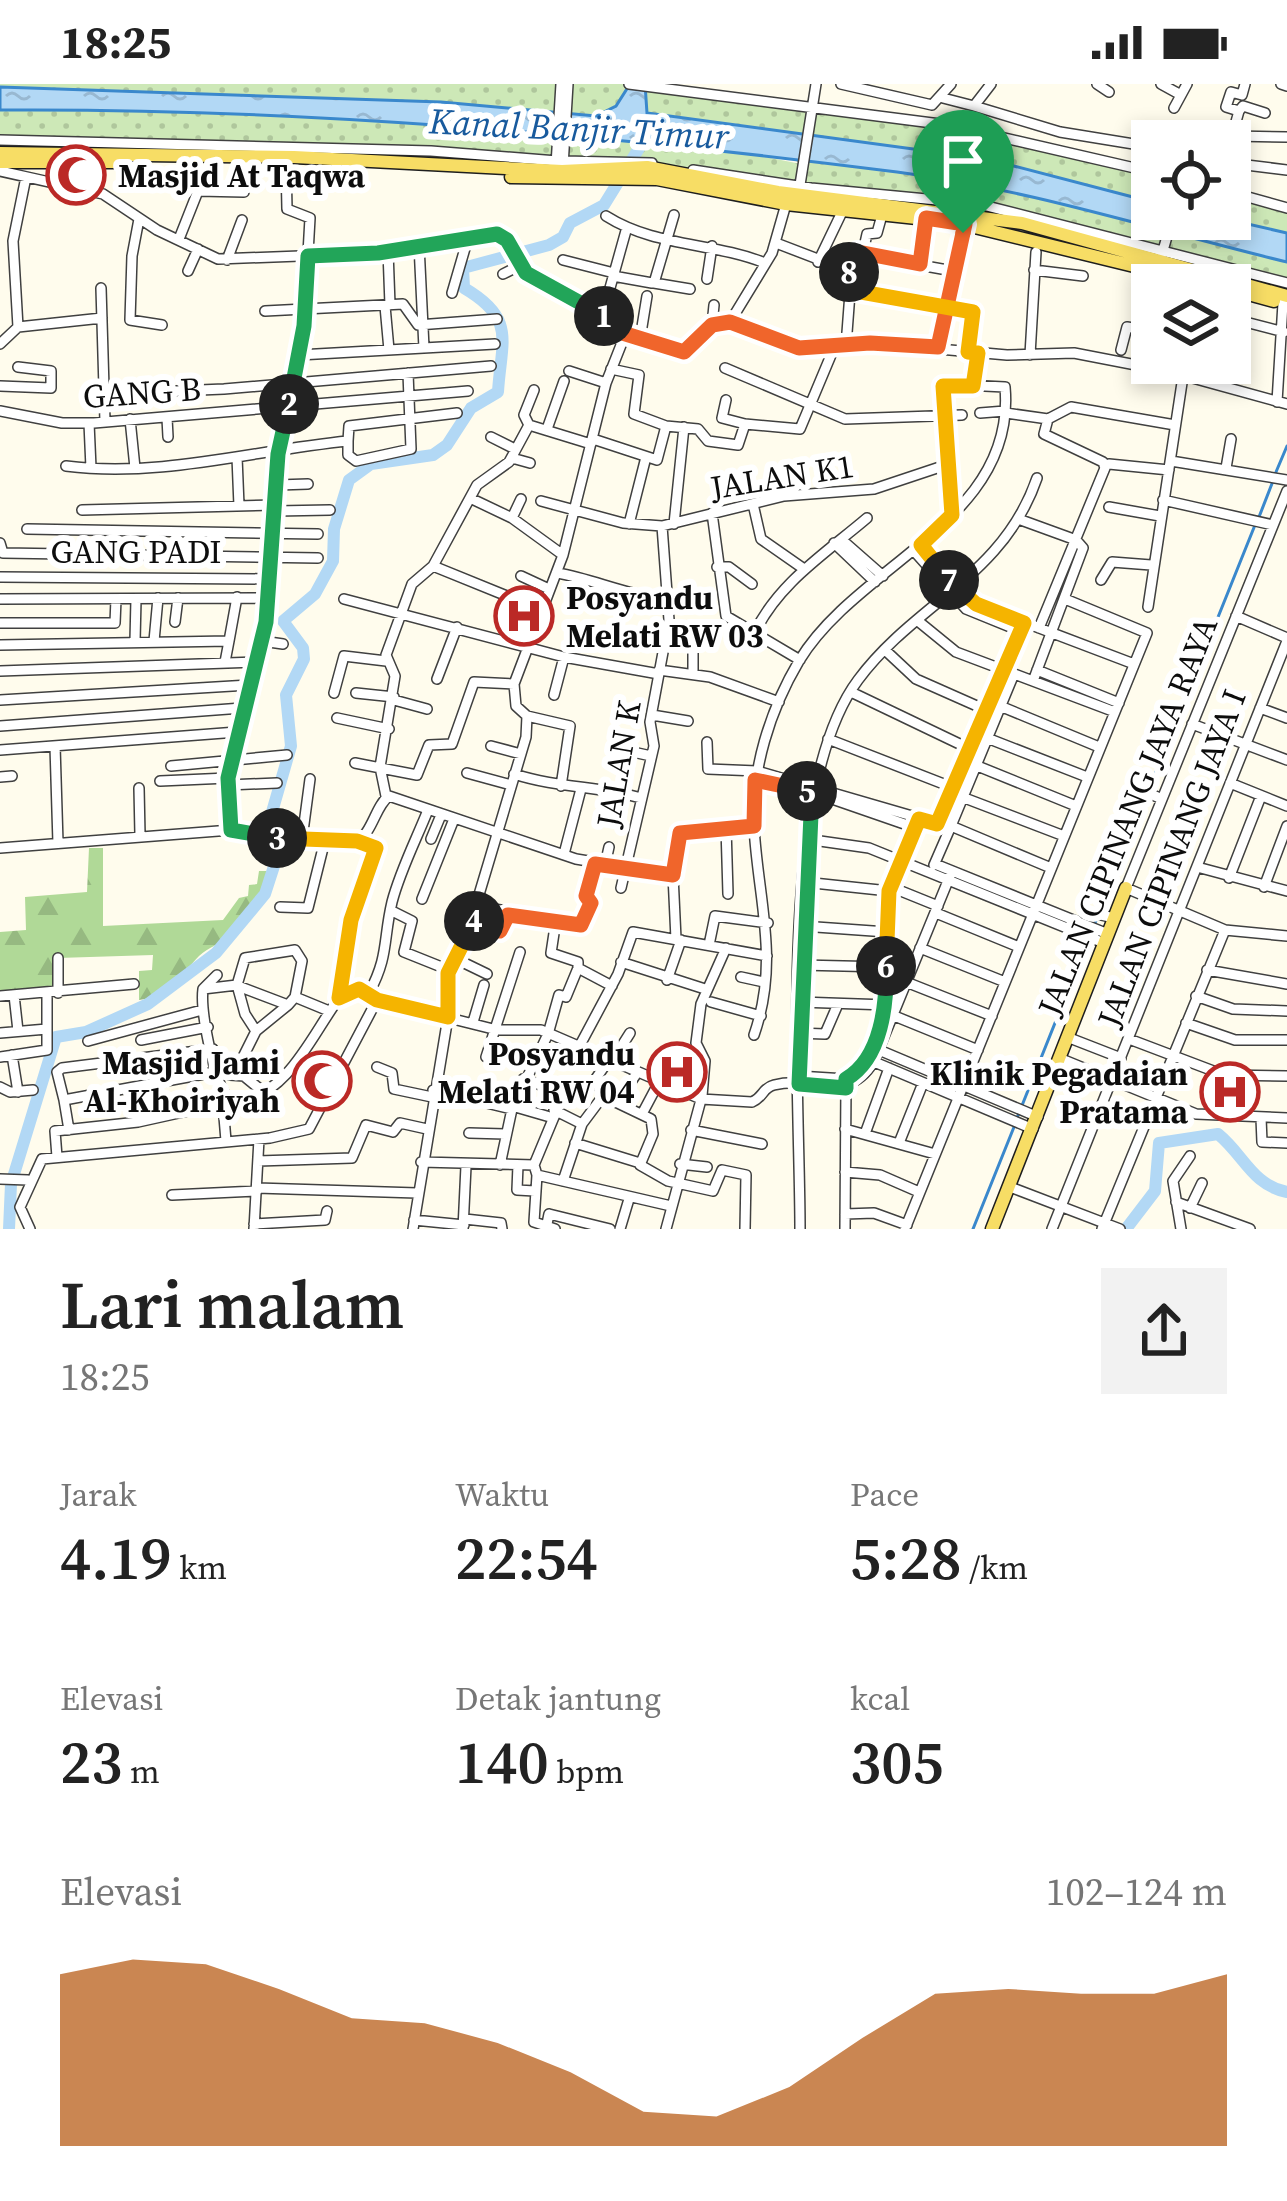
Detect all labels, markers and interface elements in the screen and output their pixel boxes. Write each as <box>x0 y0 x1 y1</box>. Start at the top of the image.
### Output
text: 18:25 <box>60 11 171 73</box>
water label: Kanal Banjir Timur <box>427 96 732 161</box>
pin <box>912 110 1014 233</box>
map controls <box>1131 120 1251 384</box>
button: locate <box>1131 120 1251 240</box>
icon: arrive <box>930 128 996 194</box>
mosque icon: Masjid At Taqwa <box>45 144 107 206</box>
place label: Masjid At Taqwa <box>118 153 366 198</box>
pin: 8 <box>819 242 879 302</box>
text: 8 <box>840 249 858 294</box>
button: layers <box>1131 264 1251 384</box>
pin: 1 <box>574 286 634 346</box>
text: 1 <box>595 293 613 338</box>
street label: GANG B <box>81 366 203 419</box>
pin: 2 <box>259 374 319 434</box>
text: 2 <box>280 381 298 426</box>
street label: JALAN K1 <box>706 443 857 510</box>
street label: GANG PADI <box>50 529 222 574</box>
pin: 7 <box>919 550 979 610</box>
text: 7 <box>940 557 958 602</box>
place label: Posyandu Melati RW 03 <box>566 575 764 658</box>
hospital icon: Posyandu Melati RW 03 <box>493 585 555 647</box>
street label: JALAN CIPINANG JAYA RAYA <box>1026 610 1228 1023</box>
street label: JALAN CIPINANG JAYA I <box>1086 683 1257 1034</box>
street label: JALAN K <box>585 697 652 832</box>
pin: 5 <box>777 761 837 821</box>
text: 5 <box>798 768 816 813</box>
pin: 3 <box>247 808 307 868</box>
text: 3 <box>268 815 286 860</box>
pin: 4 <box>444 891 504 951</box>
text: 4 <box>465 898 483 943</box>
pin: 6 <box>856 936 916 996</box>
text: 6 <box>877 943 895 988</box>
place label: Posyandu Melati RW 04 <box>437 1031 635 1114</box>
place label: Masjid Jami Al-Khoiriyah <box>84 1040 280 1123</box>
hospital icon: Posyandu Melati RW 04 <box>646 1041 708 1103</box>
mosque icon: Masjid Jami Al-Khoiriyah <box>291 1050 353 1112</box>
place label: Klinik Pegadaian Pratama <box>930 1051 1188 1134</box>
hospital icon: Klinik Pegadaian Pratama <box>1199 1061 1261 1123</box>
text: Lari malam <box>60 1260 404 1350</box>
button: share <box>1101 1268 1227 1394</box>
text: 18:25 <box>60 1350 150 1403</box>
text: Jarak <box>60 1472 137 1517</box>
text: Waktu <box>455 1472 549 1517</box>
text: Pace <box>850 1472 919 1517</box>
text: 4.19 <box>60 1517 172 1599</box>
text: 22:54 <box>455 1517 598 1599</box>
text: 5:28 <box>850 1517 962 1599</box>
text: km <box>172 1545 227 1590</box>
text: /km <box>962 1545 1028 1590</box>
text: Elevasi <box>60 1676 163 1721</box>
text: Detak jantung <box>455 1676 661 1721</box>
text: kcal <box>850 1676 910 1721</box>
text: 23 <box>60 1721 122 1803</box>
text: 140 <box>455 1721 549 1803</box>
text: 305 <box>850 1721 944 1803</box>
text: m <box>122 1749 160 1794</box>
text: bpm <box>549 1749 624 1794</box>
text: Elevasi <box>60 1865 182 1918</box>
text: 102–124 m <box>1046 1865 1227 1918</box>

